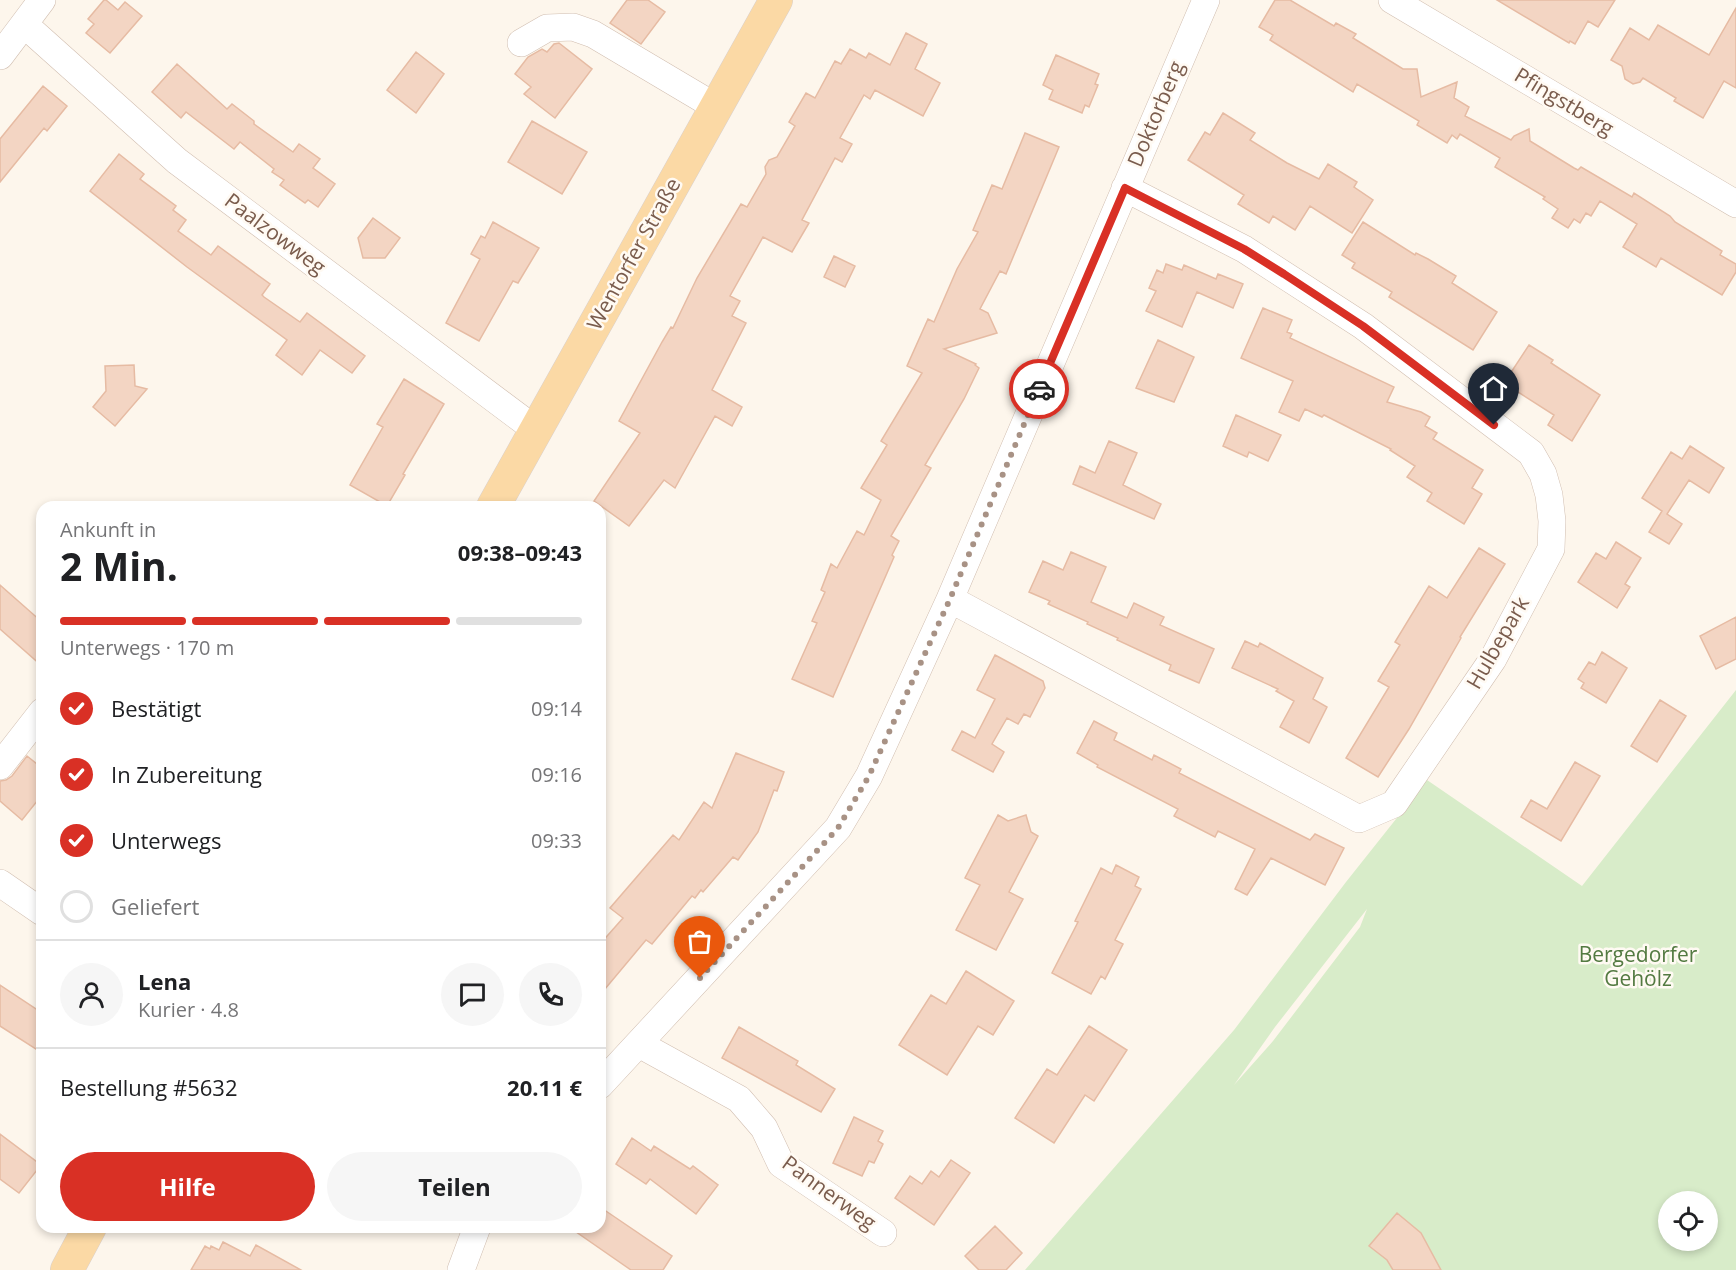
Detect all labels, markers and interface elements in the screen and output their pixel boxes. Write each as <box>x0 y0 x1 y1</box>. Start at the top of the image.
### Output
street label: Doktorberg <box>1120 56 1190 171</box>
street label: Pfingstberg <box>1510 60 1619 142</box>
street label: Wentorfer Straße <box>580 172 687 335</box>
street label: Paalzowweg <box>219 186 332 280</box>
courier <box>1009 359 1069 419</box>
pin <box>1468 363 1519 425</box>
icon: home <box>1477 372 1510 405</box>
icon: car <box>1023 373 1056 406</box>
text: Ankunft in <box>60 516 156 543</box>
text: 09:38–09:43 <box>458 537 582 567</box>
text: 2 Min. <box>60 539 178 592</box>
street label: Hulbepark <box>1459 591 1535 694</box>
text: Unterwegs · 170 m <box>60 634 234 661</box>
icon: check <box>60 692 93 725</box>
text: Bestätigt <box>111 693 201 723</box>
text: 09:14 <box>531 695 582 722</box>
icon: check <box>60 758 93 791</box>
text: In Zubereitung <box>111 759 262 789</box>
text: 09:16 <box>531 761 582 788</box>
icon: check <box>60 824 93 857</box>
text: Unterwegs <box>111 825 222 855</box>
text: 09:33 <box>531 827 582 854</box>
text: Geliefert <box>111 891 199 921</box>
pin <box>674 916 725 978</box>
icon: bag <box>683 925 716 958</box>
park label: Bergedorfer Gehölz <box>1579 940 1698 992</box>
button: person <box>60 963 123 1026</box>
button: chat <box>441 963 504 1026</box>
button: phone <box>519 963 582 1026</box>
text: Lena <box>138 966 191 996</box>
text: Kurier · 4.8 <box>138 996 239 1023</box>
text: Bestellung #5632 <box>60 1072 238 1102</box>
text: 20.11 € <box>507 1072 582 1102</box>
street label: Pannerweg <box>777 1149 882 1236</box>
button: Hilfe <box>60 1152 315 1221</box>
button: Teilen <box>327 1152 582 1221</box>
map controls <box>1658 1191 1718 1251</box>
button: locate <box>1658 1191 1718 1251</box>

